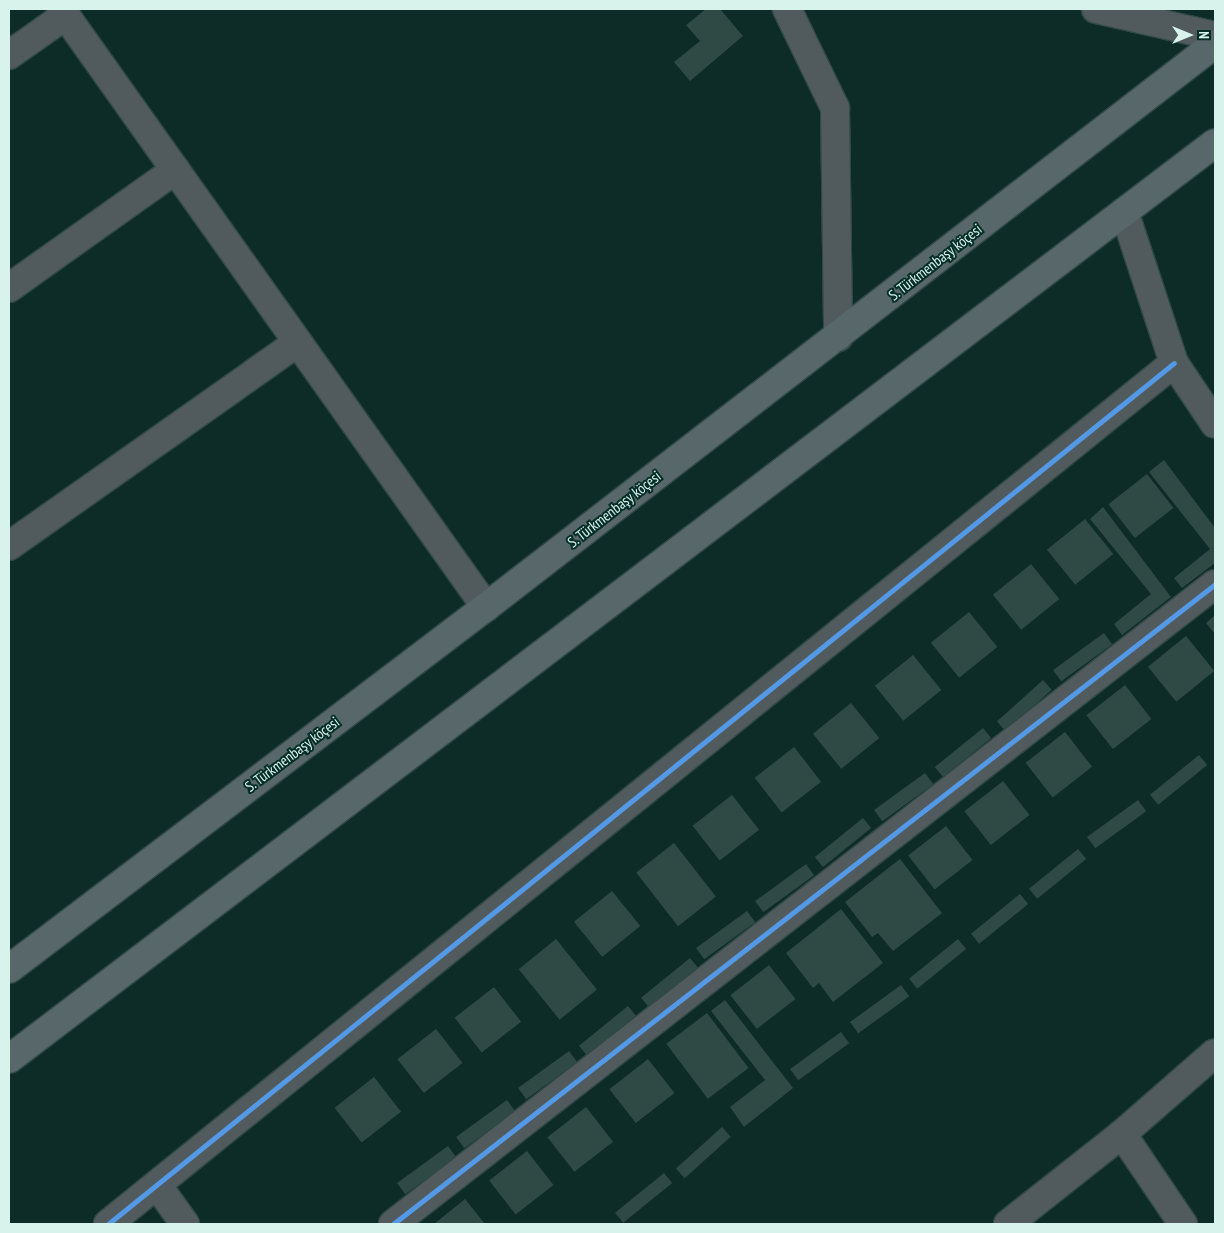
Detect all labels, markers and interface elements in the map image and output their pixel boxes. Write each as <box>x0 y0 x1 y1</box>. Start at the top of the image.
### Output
north arrow <box>1164 10 1214 60</box>
text: N <box>1195 31 1213 39</box>
street label: S. Türkmenbaşy köçesi <box>884 219 986 305</box>
street label: S. Türkmenbaşy köçesi <box>563 466 665 552</box>
street label: S. Türkmenbaşy köçesi <box>241 712 343 796</box>

